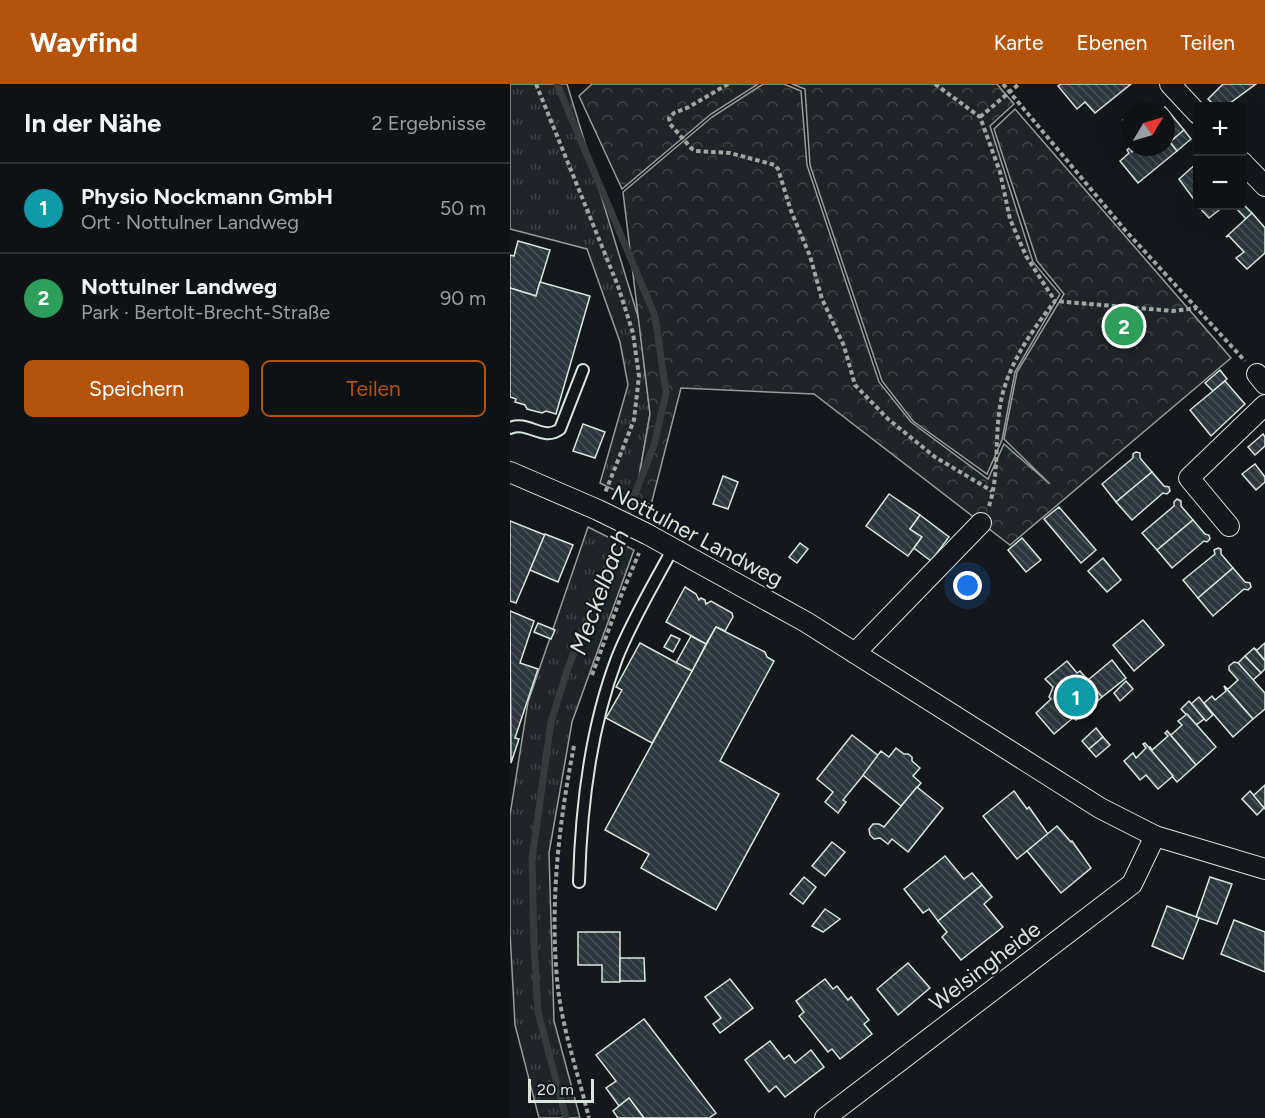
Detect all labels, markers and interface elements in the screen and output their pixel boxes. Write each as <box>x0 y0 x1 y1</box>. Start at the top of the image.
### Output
text: Wayfind <box>30 25 138 59</box>
text: Karte <box>994 30 1043 55</box>
text: Ebenen <box>1076 30 1148 55</box>
text: Teilen <box>1181 30 1235 55</box>
north arrow <box>1121 102 1175 156</box>
map controls <box>1193 102 1247 210</box>
button: + <box>1193 102 1247 156</box>
text: In der Nähe <box>24 107 161 139</box>
text: 2 Ergebnisse <box>372 111 486 135</box>
button: − <box>1193 156 1247 210</box>
text: Physio Nockmann GmbH <box>81 183 333 210</box>
text: 1 <box>39 196 48 220</box>
text: 50 m <box>440 196 486 220</box>
text: Ort · Nottulner Landweg <box>81 210 299 234</box>
text: Nottulner Landweg <box>81 273 277 300</box>
text: 2 <box>38 286 49 310</box>
text: 90 m <box>440 286 486 310</box>
text: Park · Bertolt-Brecht-Straße <box>81 300 330 324</box>
pin: 2 <box>1104 304 1144 348</box>
button: Speichern <box>24 360 249 417</box>
button: Teilen <box>261 360 486 417</box>
street label: Nottulner Landweg <box>607 479 787 593</box>
water label: Meckelbach <box>563 526 635 658</box>
your location <box>953 571 982 600</box>
pin: 1 <box>1056 674 1096 720</box>
street label: Welsingheide <box>924 916 1046 1016</box>
scale bar <box>528 1076 594 1104</box>
text: 20 m <box>537 1080 574 1099</box>

